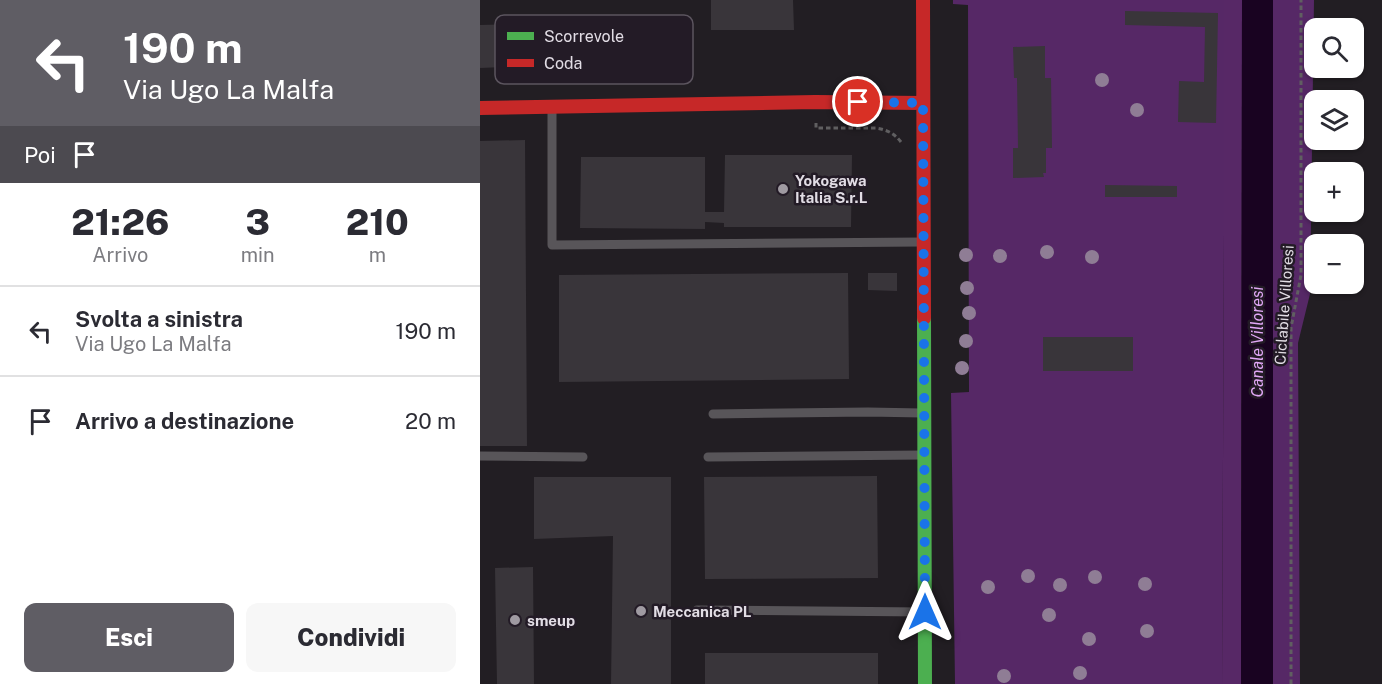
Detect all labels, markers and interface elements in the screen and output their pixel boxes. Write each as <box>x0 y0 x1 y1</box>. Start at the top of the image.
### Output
legend <box>495 15 693 84</box>
map controls <box>1304 18 1364 294</box>
button: search <box>1304 18 1364 78</box>
text: 190 m <box>123 23 243 72</box>
icon: left <box>24 24 102 102</box>
text: Scorrevole <box>544 27 624 46</box>
text: Coda <box>544 54 582 73</box>
text: Via Ugo La Malfa <box>123 73 334 105</box>
pin <box>832 76 883 127</box>
icon: arrive <box>841 85 874 118</box>
button: layers <box>1304 90 1364 150</box>
icon: arrive <box>68 138 101 171</box>
text: Poi <box>24 142 56 168</box>
button: + <box>1304 162 1364 222</box>
place label: Yokogawa Italia S.r.L <box>795 172 868 206</box>
marker: Yokogawa Italia S.r.L <box>776 182 790 196</box>
text: 21:26 <box>71 201 170 243</box>
text: 3 <box>245 201 270 243</box>
text: 210 <box>346 201 409 243</box>
button: − <box>1304 234 1364 294</box>
text: Arrivo <box>92 243 148 267</box>
text: min <box>241 243 275 267</box>
text: m <box>369 243 386 267</box>
street label: Ciclabile Villoresi <box>1271 245 1297 365</box>
water label: Canale Villoresi <box>1248 286 1267 398</box>
text: Svolta a sinistra <box>75 306 243 332</box>
icon: left <box>24 315 57 348</box>
text: 190 m <box>396 318 456 344</box>
text: Via Ugo La Malfa <box>75 332 232 356</box>
icon: arrive <box>24 405 57 438</box>
text: Arrivo a destinazione <box>75 408 294 434</box>
text: 20 m <box>405 408 456 434</box>
position arrow <box>893 580 957 644</box>
button: Esci <box>24 603 234 672</box>
button: Condividi <box>246 603 456 672</box>
place label: Meccanica PL <box>653 603 752 620</box>
marker: Meccanica PL <box>634 604 648 618</box>
place label: smeup <box>527 612 575 629</box>
marker: smeup <box>508 613 522 627</box>

